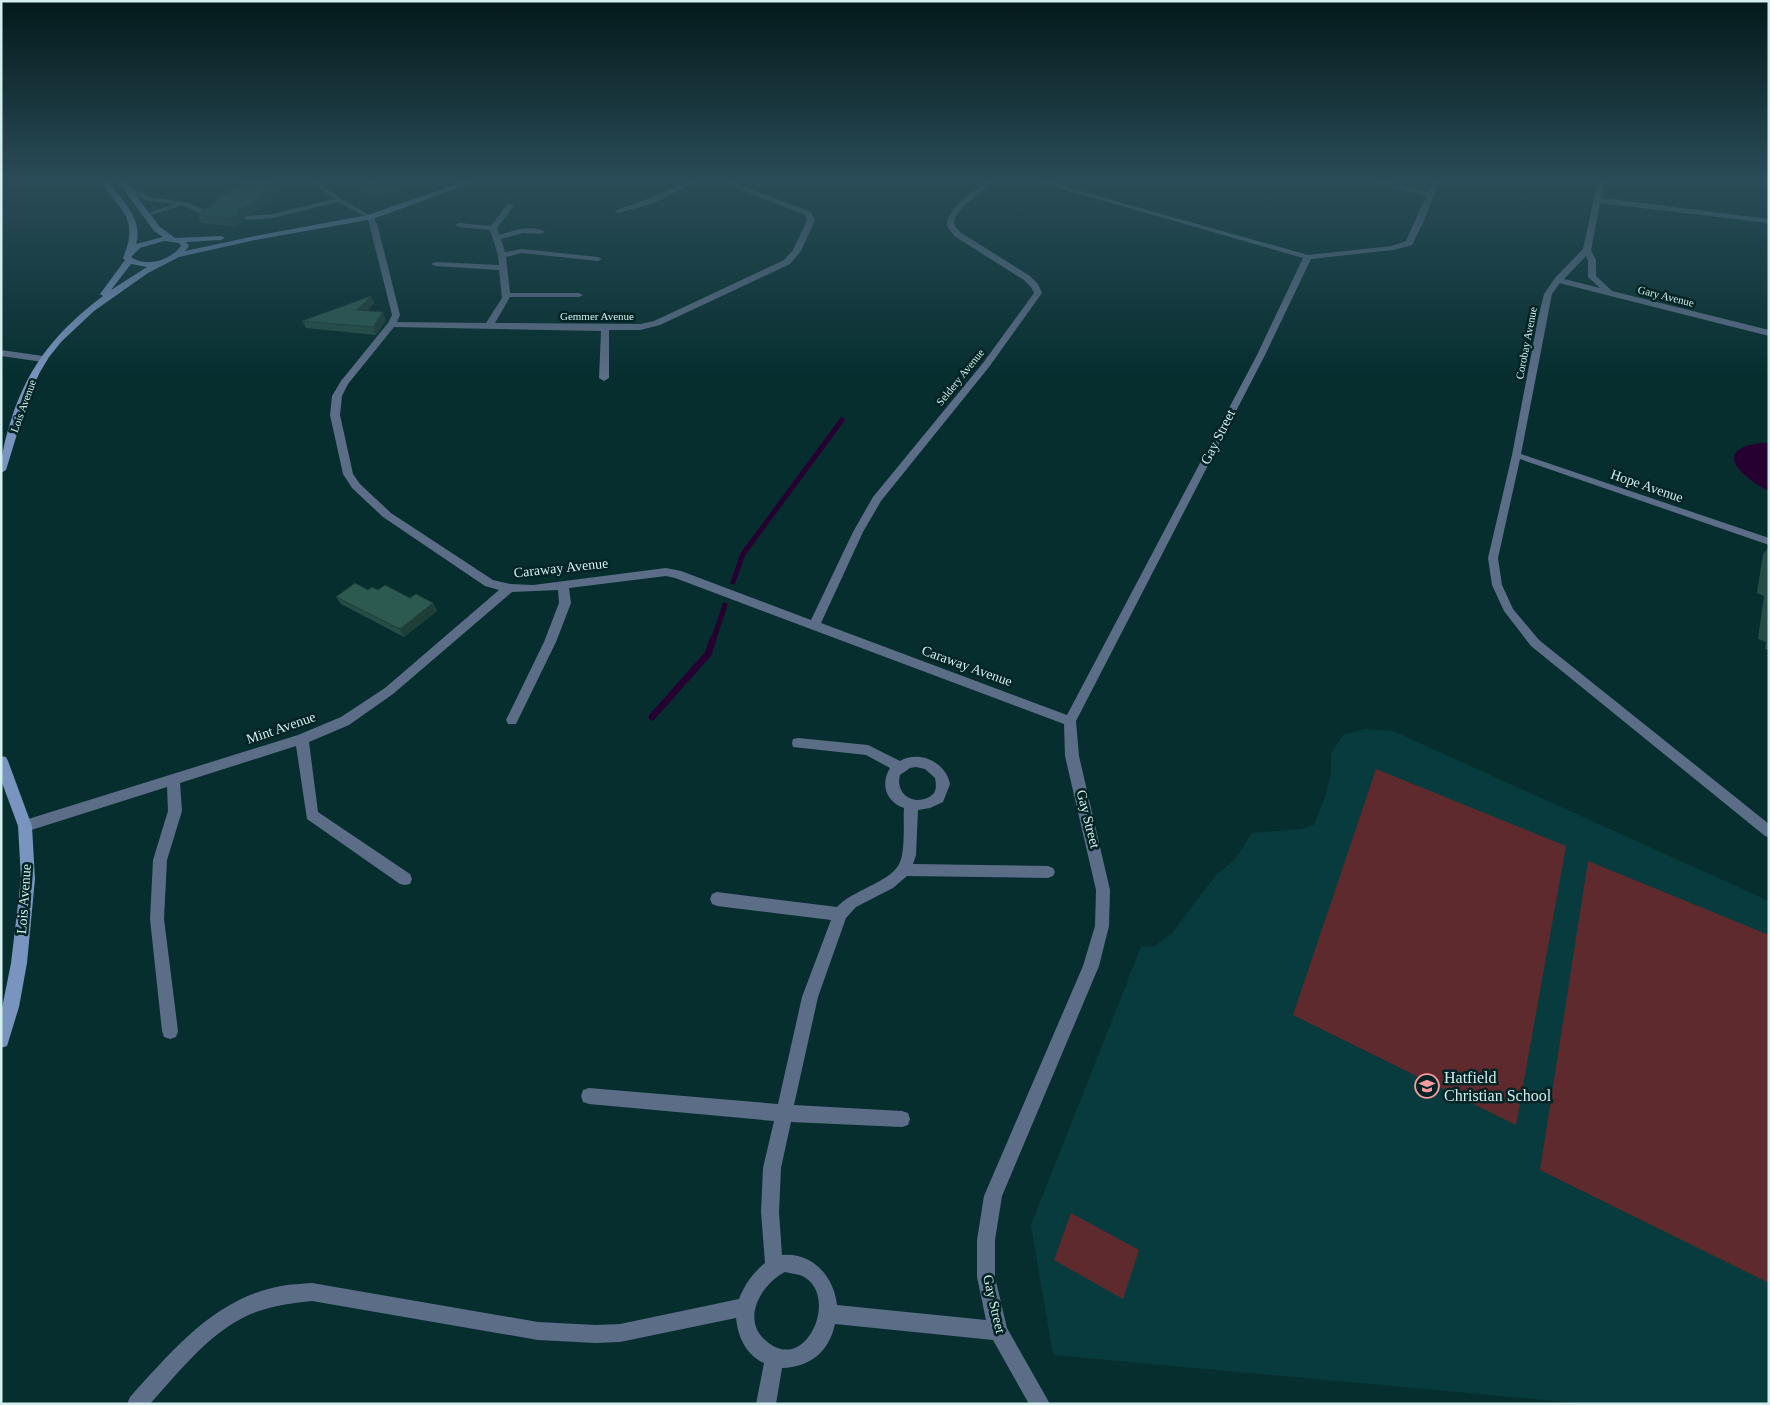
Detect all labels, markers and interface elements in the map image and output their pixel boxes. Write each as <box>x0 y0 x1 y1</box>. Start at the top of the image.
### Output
street label: Gary Avenue <box>1637 283 1695 309</box>
street label: Corobay Avenue <box>1513 306 1539 380</box>
street label: Gemmer Avenue <box>560 310 634 322</box>
street label: Seldery Avenue <box>934 346 986 408</box>
street label: Lois Avenue <box>8 378 38 434</box>
street label: Gay Street <box>1198 407 1238 467</box>
street label: Hope Avenue <box>1609 467 1685 505</box>
street label: Caraway Avenue <box>513 556 609 580</box>
street label: Caraway Avenue <box>920 643 1014 689</box>
street label: Mint Avenue <box>244 709 318 747</box>
street label: Gay Street <box>1074 788 1102 850</box>
street label: Lois Avenue <box>14 863 34 935</box>
place label: Hatfield Christian School <box>1444 1069 1552 1104</box>
school or university icon: Hatfield Christian School <box>1414 1073 1440 1099</box>
street label: Gay Street <box>980 1273 1008 1335</box>

